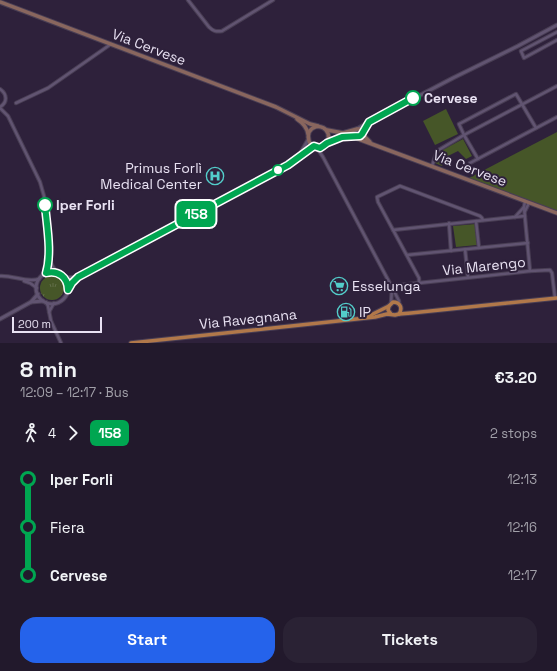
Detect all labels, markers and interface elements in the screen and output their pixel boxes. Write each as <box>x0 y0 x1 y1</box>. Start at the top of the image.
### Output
street label: Via Cervese <box>110 25 188 69</box>
place label: Cervese <box>424 89 478 107</box>
marker: Cervese <box>405 90 421 106</box>
street label: Via Cervese <box>431 146 509 190</box>
place label: Primus Forlì Medical Center <box>100 159 202 193</box>
unlabelled marker <box>272 164 284 176</box>
hospital icon: Primus Forlì Medical Center <box>205 166 225 186</box>
place label: Iper Forli <box>56 196 115 214</box>
marker: Iper Forli <box>37 197 53 213</box>
line badge: 158 <box>173 201 219 227</box>
text: 158 <box>184 205 208 223</box>
street label: Via Marengo <box>442 253 526 279</box>
supermarket icon: Esselunga <box>329 276 349 296</box>
place label: Esselunga <box>352 277 421 295</box>
fuel station icon: IP <box>336 302 356 322</box>
place label: IP <box>359 303 371 321</box>
street label: Via Ravegnana <box>198 305 298 333</box>
scale bar <box>12 315 102 334</box>
text: 200 m <box>18 317 51 331</box>
text: 8 min <box>20 355 77 383</box>
text: €3.20 <box>495 368 537 387</box>
text: 12:09 – 12:17 · Bus <box>20 384 129 401</box>
icon: walk <box>20 422 42 444</box>
icon: forward <box>62 422 84 444</box>
text: 158 <box>98 424 121 442</box>
text: 4 <box>48 425 56 442</box>
text: 2 stops <box>490 425 537 442</box>
text: Iper Forli <box>50 470 113 489</box>
text: 12:13 <box>507 471 537 488</box>
text: Fiera <box>50 518 85 537</box>
text: 12:16 <box>507 519 537 536</box>
text: Cervese <box>50 566 107 585</box>
text: 12:17 <box>508 567 537 584</box>
button: Start <box>20 617 275 663</box>
button: Tickets <box>283 617 537 663</box>

